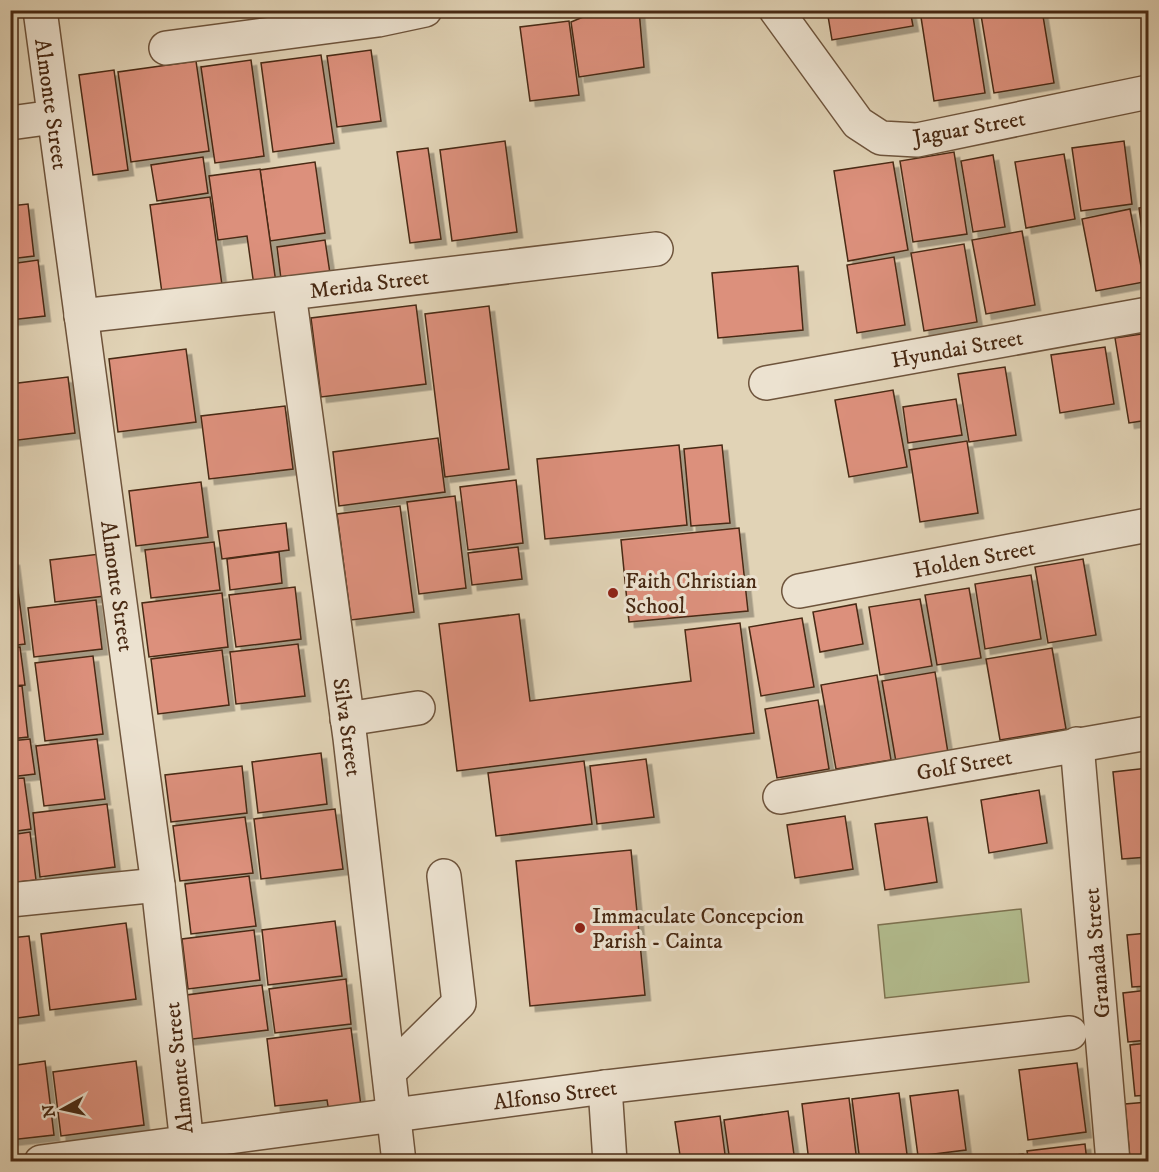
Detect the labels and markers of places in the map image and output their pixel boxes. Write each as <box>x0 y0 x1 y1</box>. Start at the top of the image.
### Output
place label: Faith Christian School <box>625 568 757 620</box>
marker: Faith Christian School <box>606 586 620 600</box>
place label: Immaculate Concepcion Parish - Cainta <box>592 903 805 955</box>
marker: Immaculate Concepcion Parish - Cainta <box>573 921 587 935</box>

